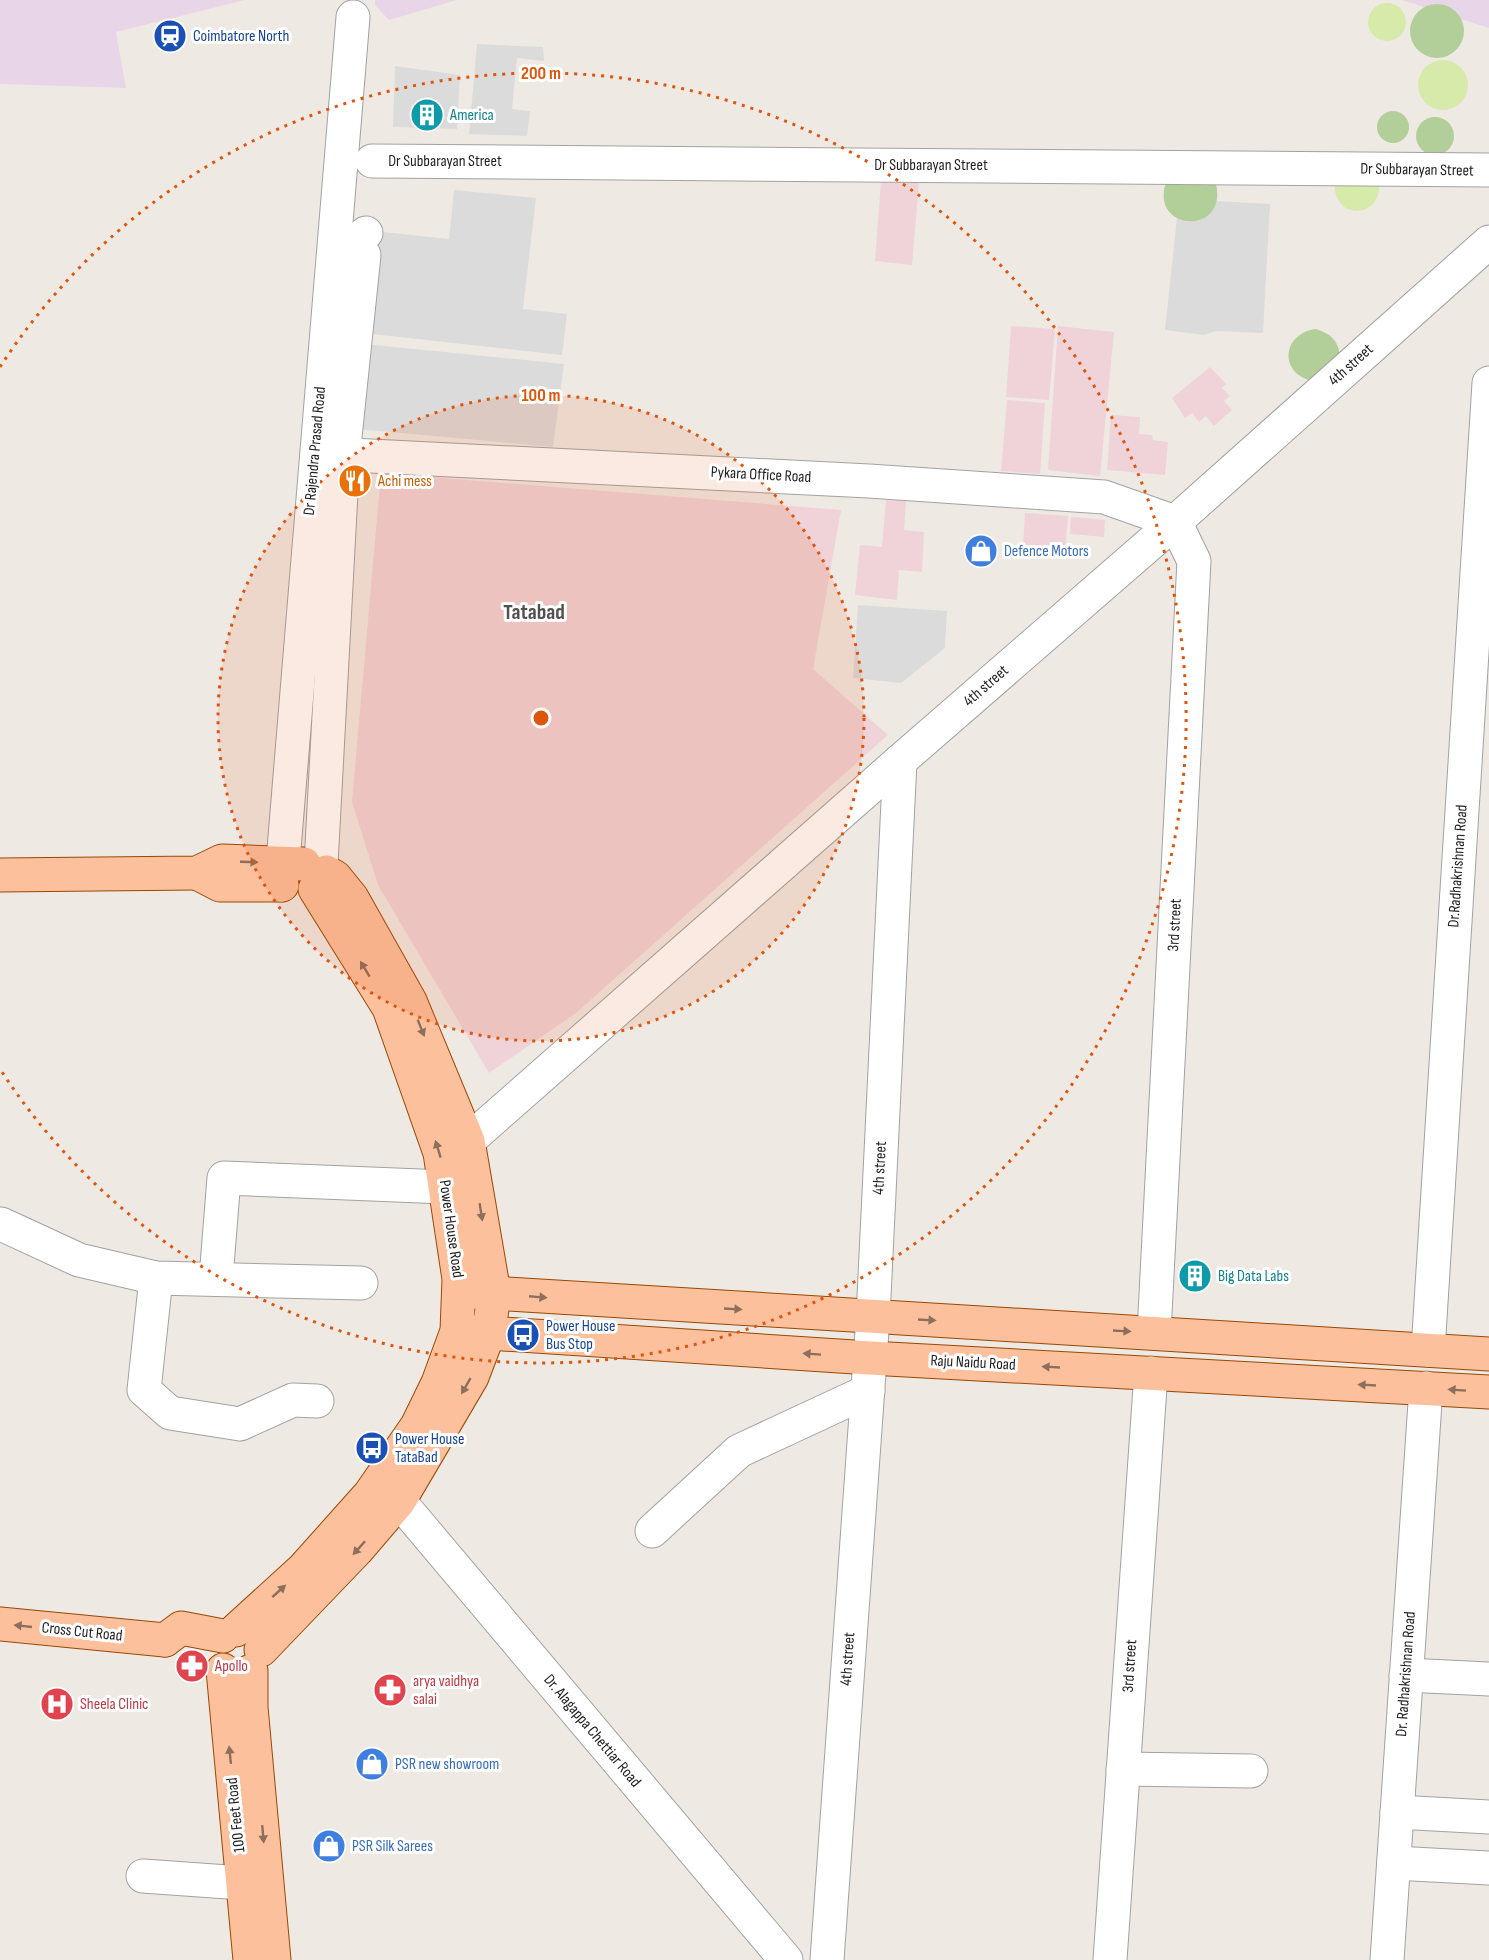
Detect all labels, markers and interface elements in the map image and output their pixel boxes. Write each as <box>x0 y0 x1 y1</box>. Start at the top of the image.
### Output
station icon: Coimbatore North <box>152 18 188 54</box>
place label: Coimbatore North <box>193 27 289 46</box>
text: 200 m <box>521 63 561 84</box>
building icon: America <box>409 97 445 133</box>
place label: America <box>449 106 494 125</box>
street label: Dr Subbarayan Street <box>388 152 502 171</box>
street label: Dr Subbarayan Street <box>874 156 988 175</box>
street label: Dr Subbarayan Street <box>1360 160 1474 180</box>
street label: 4th street <box>1325 340 1377 390</box>
text: 100 m <box>522 385 561 406</box>
street label: Dr Rajendra Prasad Road <box>300 386 330 516</box>
restaurant icon: Achi mess <box>337 463 373 499</box>
street label: Pykara Office Road <box>710 463 812 487</box>
place label: Achi mess <box>377 472 432 491</box>
shop icon: Defence Motors <box>963 533 999 569</box>
place label: Defence Motors <box>1004 542 1089 561</box>
district label: Tatabad <box>503 599 565 626</box>
street label: 4th street <box>960 661 1013 711</box>
centre of rings <box>531 708 551 728</box>
street label: Dr.Radhakrishnan Road <box>1444 804 1472 928</box>
one-way arrow <box>240 857 259 867</box>
street label: 3rd street <box>1164 898 1186 952</box>
one-way arrow <box>360 961 371 977</box>
one-way arrow <box>417 1019 426 1037</box>
one-way arrow <box>433 1140 442 1158</box>
street label: 4th street <box>869 1141 891 1195</box>
street label: Power House Road <box>435 1179 467 1279</box>
one-way arrow <box>476 1203 485 1222</box>
building icon: Big Data Labs <box>1177 1258 1213 1294</box>
place label: Big Data Labs <box>1218 1267 1289 1286</box>
one-way arrow <box>529 1292 548 1302</box>
one-way arrow <box>723 1304 742 1314</box>
one-way arrow <box>918 1316 937 1325</box>
bus stop icon: Power House Bus Stop <box>505 1317 541 1353</box>
place label: Power House Bus Stop <box>546 1317 615 1354</box>
one-way arrow <box>1113 1327 1132 1336</box>
one-way arrow <box>802 1350 821 1359</box>
street label: Raju Naidu Road <box>930 1351 1016 1375</box>
one-way arrow <box>1041 1363 1060 1372</box>
one-way arrow <box>461 1378 472 1394</box>
one-way arrow <box>1358 1380 1377 1389</box>
one-way arrow <box>1448 1385 1467 1394</box>
bus stop icon: Power House TataBad <box>354 1430 390 1466</box>
place label: Power House TataBad <box>395 1430 464 1467</box>
one-way arrow <box>353 1540 366 1555</box>
one-way arrow <box>271 1585 286 1598</box>
street label: Dr. Radhakrishnan Road <box>1392 1611 1420 1737</box>
street label: Cross Cut Road <box>41 1618 123 1646</box>
one-way arrow <box>13 1621 32 1631</box>
street label: 4th street <box>837 1631 859 1686</box>
street label: 3rd street <box>1119 1639 1141 1693</box>
pharmacy icon: Apollo <box>174 1648 210 1684</box>
place label: Apollo <box>214 1657 248 1676</box>
street label: Dr. Alagappa Chettiar Road <box>539 1671 645 1791</box>
pharmacy icon: arya vaidhya salai <box>372 1672 408 1708</box>
place label: arya vaidhya salai <box>413 1672 479 1709</box>
hospital icon: Sheela Clinic <box>39 1686 75 1722</box>
place label: Sheela Clinic <box>80 1695 149 1714</box>
one-way arrow <box>225 1746 235 1765</box>
shop icon: PSR new showroom <box>354 1746 390 1782</box>
place label: PSR new showroom <box>395 1755 499 1774</box>
street label: 100 Feet Road <box>223 1777 249 1853</box>
one-way arrow <box>258 1825 267 1844</box>
shop icon: PSR Silk Sarees <box>311 1828 347 1864</box>
place label: PSR Silk Sarees <box>352 1837 433 1856</box>

